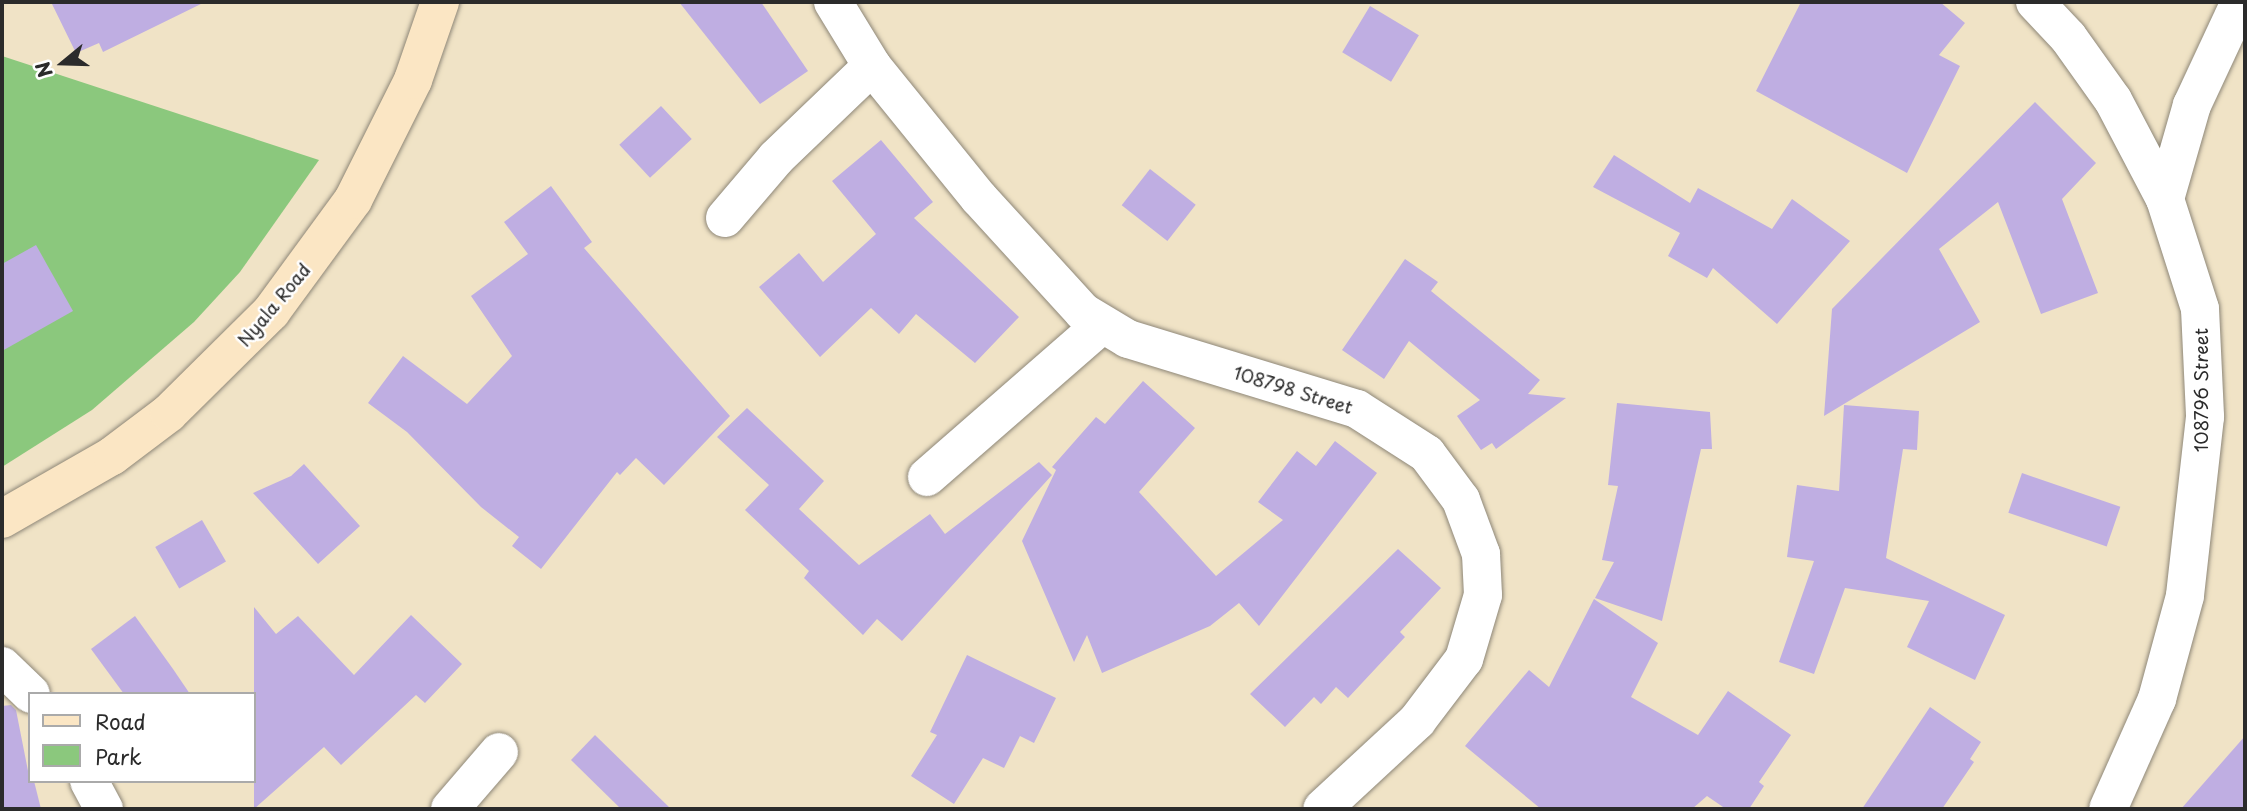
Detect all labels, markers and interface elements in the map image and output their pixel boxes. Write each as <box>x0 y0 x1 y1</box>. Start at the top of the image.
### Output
north arrow <box>28 28 98 98</box>
text: N <box>27 58 59 82</box>
street label: Nyala Road <box>233 259 315 351</box>
street label: 108796 Street <box>2190 328 2212 452</box>
street label: 108798 Street <box>1231 362 1355 418</box>
legend <box>28 692 256 783</box>
text: Road <box>95 705 146 737</box>
text: Park <box>95 740 142 772</box>

